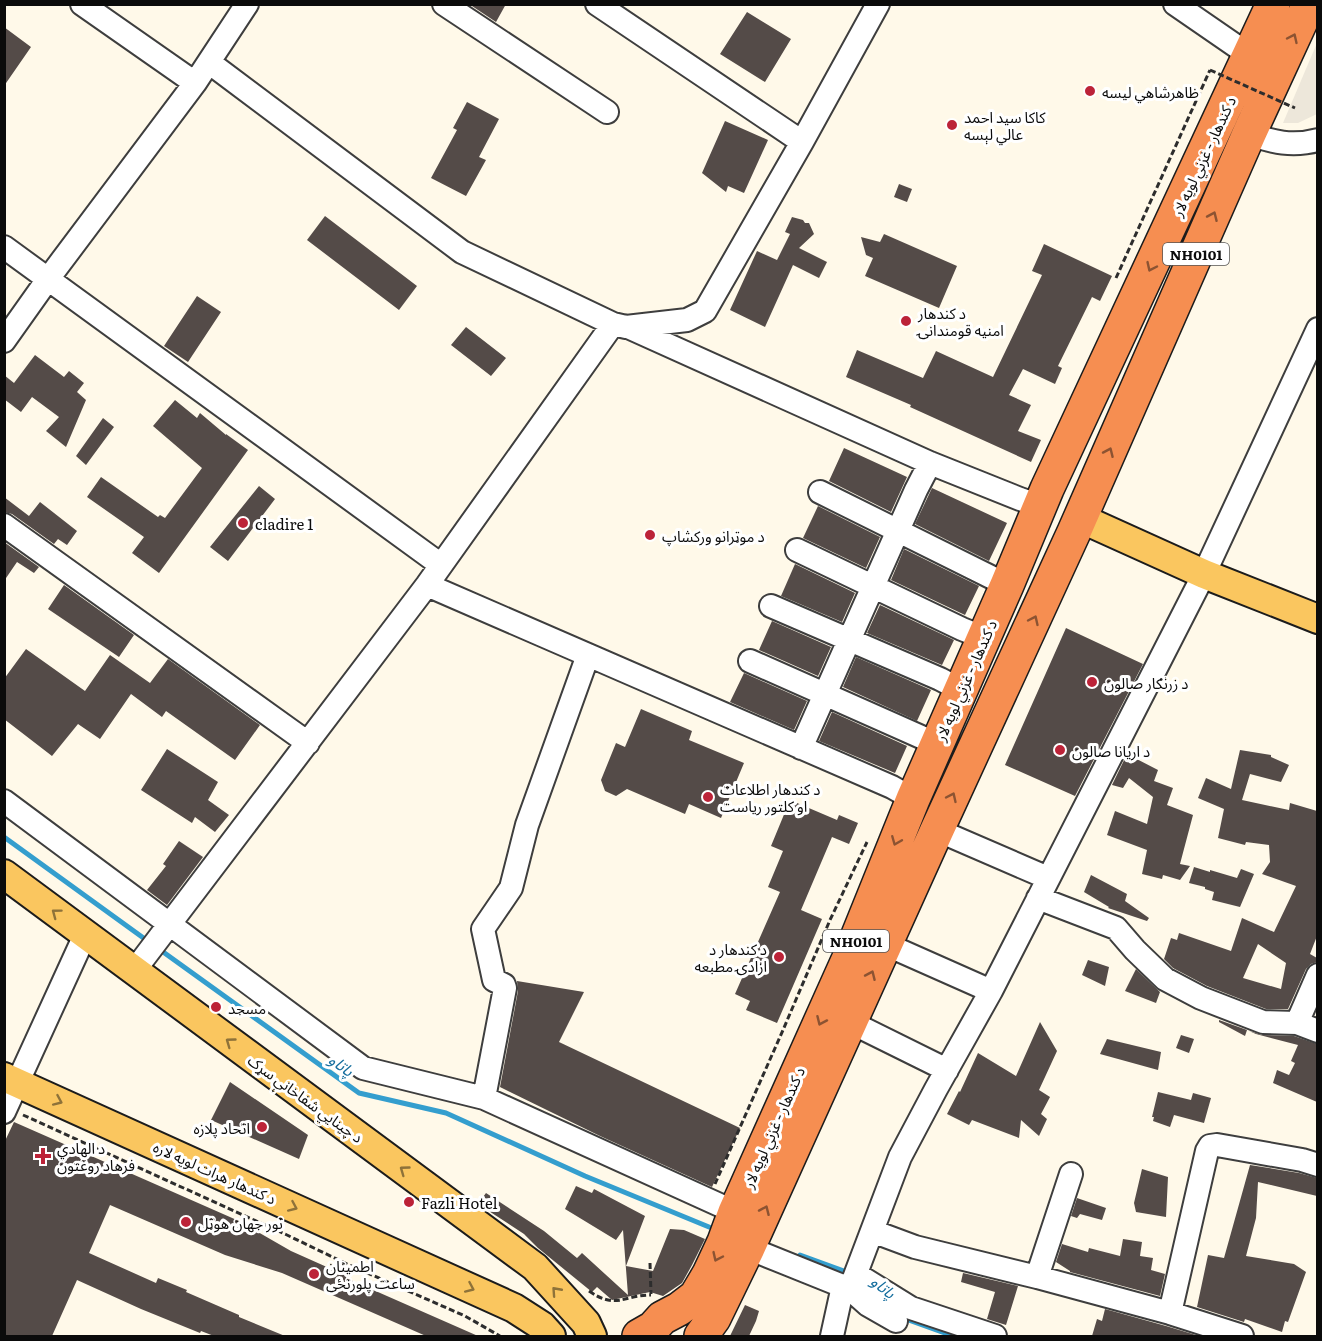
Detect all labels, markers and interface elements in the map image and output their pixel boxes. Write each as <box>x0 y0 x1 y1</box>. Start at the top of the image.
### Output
one-way arrow <box>1286 34 1298 45</box>
place label: ظاهرشاهي لیسه <box>1102 80 1199 104</box>
marker: ظاهرشاهي لیسه <box>1083 84 1097 98</box>
street label: د کندهار - غزني لويه لار <box>1165 92 1242 221</box>
place label: کاکا سید احمد عالي لېسه <box>964 105 1046 146</box>
marker: کاکا سید احمد عالي لېسه <box>945 118 959 132</box>
one-way arrow <box>1205 211 1217 222</box>
road number: NH0101 <box>1163 243 1229 265</box>
one-way arrow <box>1146 261 1158 272</box>
place label: د کندهار امنيه قومندانۍ <box>916 301 1004 341</box>
marker: د کندهار امنيه قومندانۍ <box>899 314 913 328</box>
one-way arrow <box>1102 447 1114 458</box>
place label: cladire 1 <box>255 512 313 535</box>
marker: cladire 1 <box>236 516 250 530</box>
place label: د موټرانو ورکشاپ <box>662 524 765 547</box>
marker: د موټرانو ورکشاپ <box>643 528 657 542</box>
one-way arrow <box>1026 615 1038 626</box>
street label: د کندهار - غزني لويه لار <box>928 616 1003 746</box>
place label: د زرنګار صالون <box>1104 671 1188 694</box>
marker: د زرنګار صالون <box>1085 675 1099 689</box>
place label: د اریانا صالون <box>1072 739 1150 762</box>
marker: د اریانا صالون <box>1053 743 1067 757</box>
place label: د کندهار اطلاعات او کلتور رياست <box>720 777 820 817</box>
marker: د کندهار اطلاعات او کلتور رياست <box>701 790 715 804</box>
one-way arrow <box>945 792 957 803</box>
one-way arrow <box>891 835 903 846</box>
one-way arrow <box>52 910 63 921</box>
road number: NH0101 <box>823 930 889 952</box>
place label: د کندهار د ازادۍ مطبعه <box>694 937 767 977</box>
marker: د کندهار د ازادۍ مطبعه <box>772 950 786 964</box>
one-way arrow <box>864 970 876 981</box>
place label: مسجد <box>228 996 266 1019</box>
marker: مسجد <box>209 1000 223 1014</box>
one-way arrow <box>816 1014 828 1025</box>
one-way arrow <box>225 1038 236 1049</box>
water label: پاتاو <box>324 1047 360 1082</box>
street label: د چينايي شفاخانې سړک <box>241 1048 368 1151</box>
street label: د کندهار - غزني لويه لار <box>736 1063 811 1193</box>
one-way arrow <box>51 1093 62 1105</box>
place label: اتحاد پلازه <box>193 1116 250 1139</box>
marker: اتحاد پلازه <box>255 1120 269 1134</box>
street label: د کندهار هرات لویه لاره <box>150 1135 280 1209</box>
place label: د الهادي فرهاد روغتون <box>57 1136 135 1176</box>
marker: د الهادي فرهاد روغتون <box>34 1147 52 1165</box>
one-way arrow <box>399 1166 410 1177</box>
place label: Fazli Hotel <box>421 1191 498 1214</box>
marker: Fazli Hotel <box>402 1195 416 1209</box>
one-way arrow <box>286 1200 297 1212</box>
one-way arrow <box>758 1205 770 1216</box>
place label: نور جهان هوټل <box>198 1211 283 1234</box>
marker: نور جهان هوټل <box>179 1215 193 1229</box>
one-way arrow <box>713 1250 725 1261</box>
place label: اطمینان ساعت پلورنځی <box>326 1254 415 1294</box>
marker: اطمینان ساعت پلورنځی <box>307 1267 321 1281</box>
water label: پاتاو <box>866 1268 902 1304</box>
one-way arrow <box>464 1281 475 1293</box>
one-way arrow <box>552 1287 563 1298</box>

